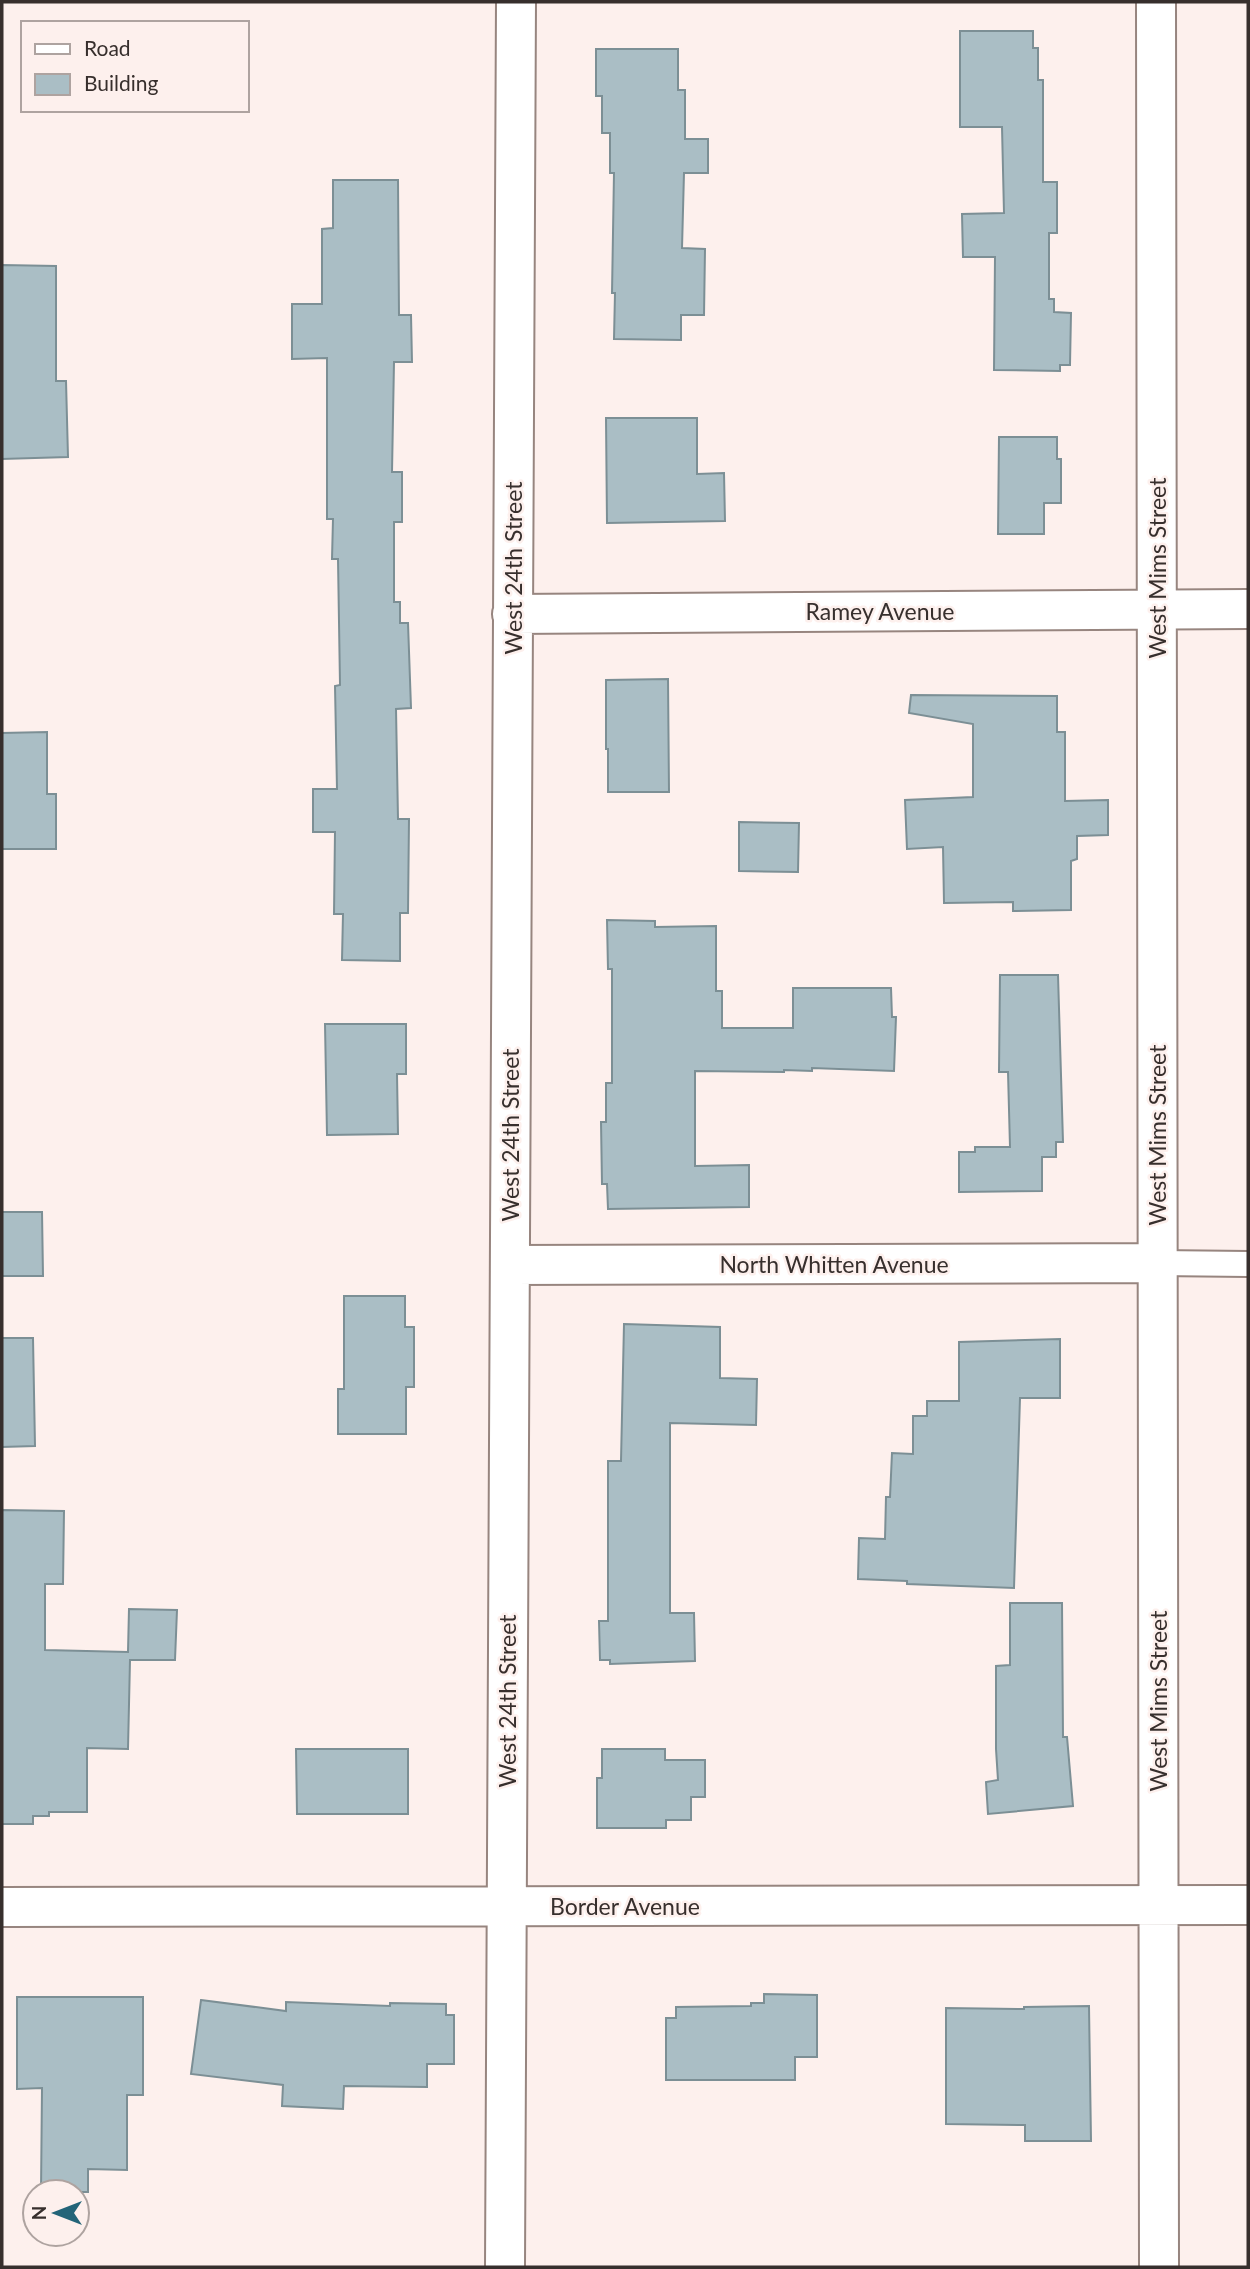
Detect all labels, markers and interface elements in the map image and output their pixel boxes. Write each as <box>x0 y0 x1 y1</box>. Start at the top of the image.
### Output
legend <box>21 21 248 112</box>
text: Road <box>84 35 131 60</box>
text: Building <box>84 70 159 95</box>
street label: West Mims Street <box>1143 477 1171 658</box>
street label: West 24th Street <box>499 481 527 654</box>
street label: Ramey Avenue <box>806 597 954 625</box>
street label: West Mims Street <box>1143 1044 1171 1225</box>
street label: West 24th Street <box>496 1048 524 1221</box>
street label: North Whitten Avenue <box>719 1250 949 1278</box>
street label: West Mims Street <box>1144 1610 1172 1791</box>
street label: West 24th Street <box>493 1614 521 1787</box>
street label: Border Avenue <box>550 1892 700 1920</box>
north arrow <box>21 2178 91 2248</box>
text: N <box>27 2206 50 2220</box>

